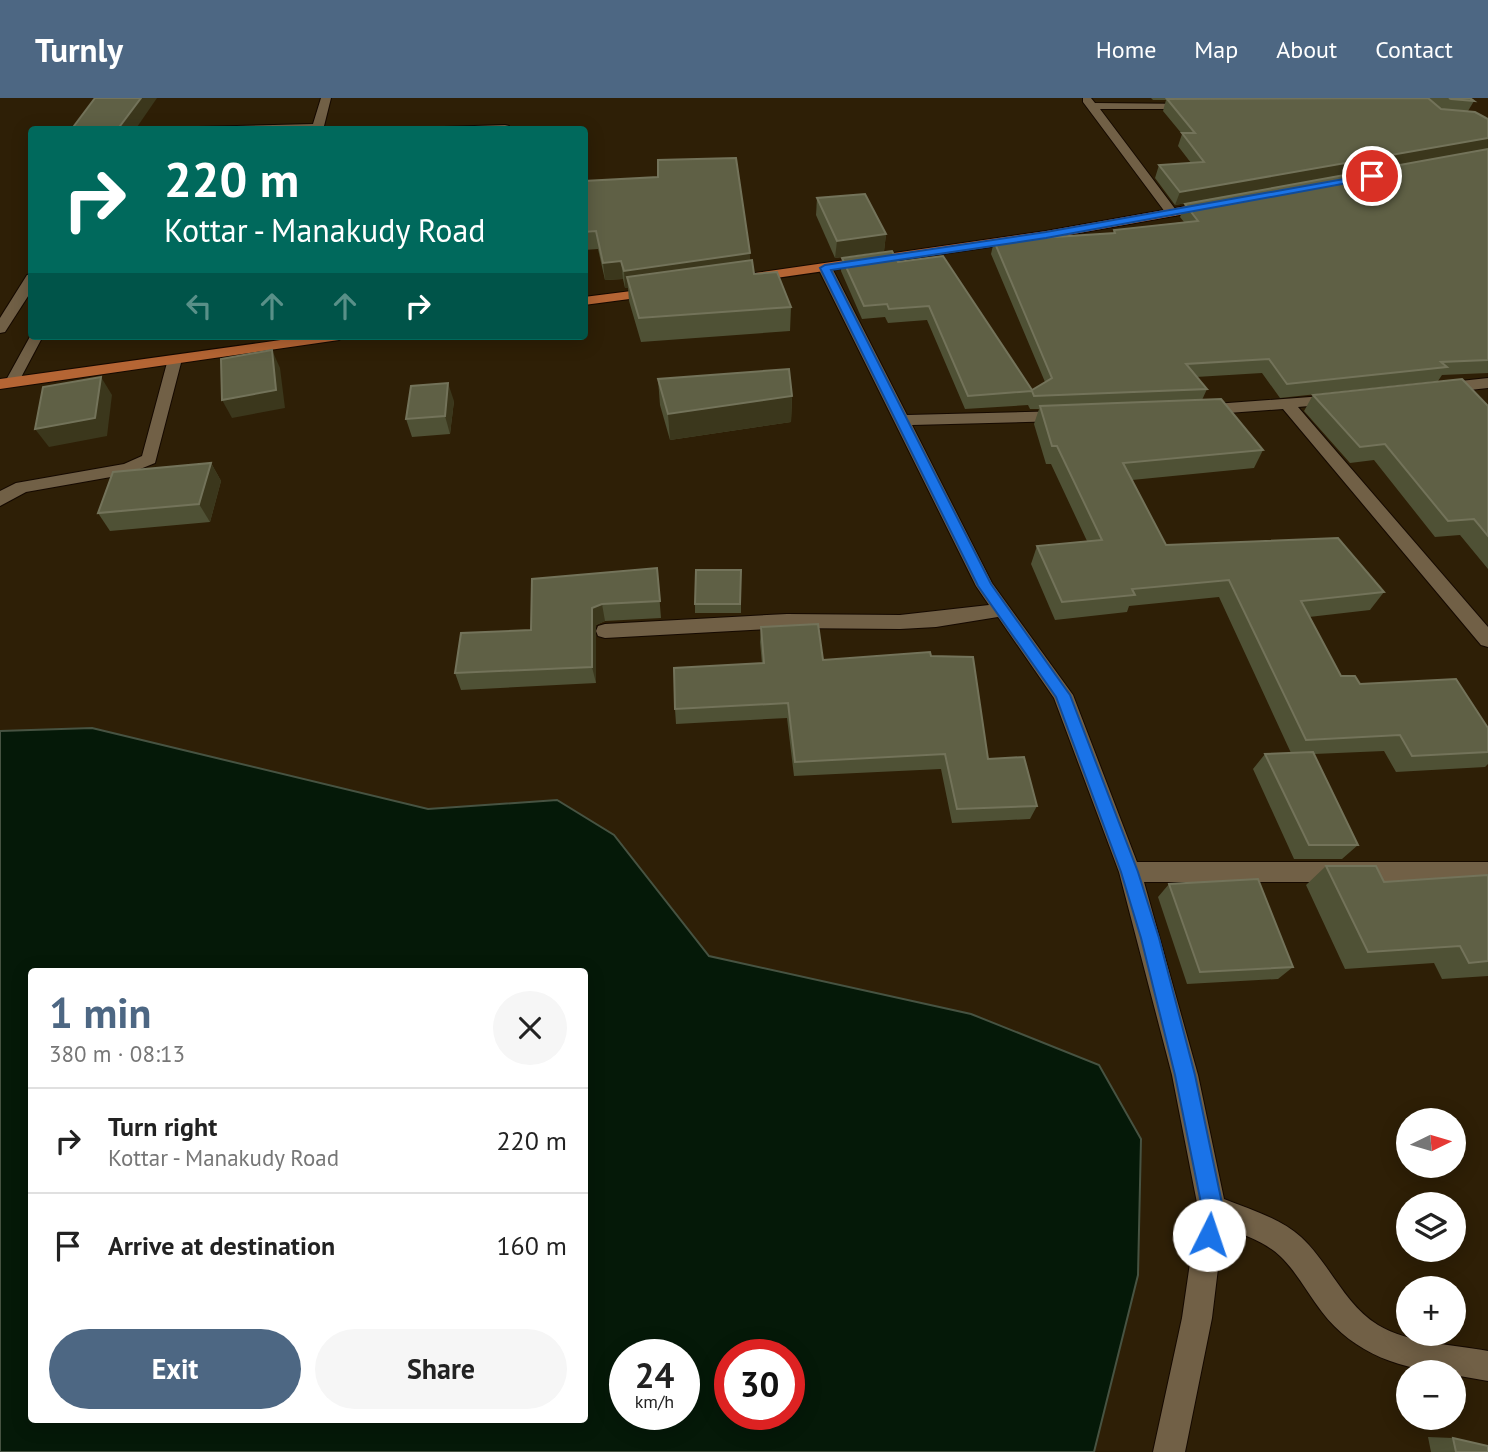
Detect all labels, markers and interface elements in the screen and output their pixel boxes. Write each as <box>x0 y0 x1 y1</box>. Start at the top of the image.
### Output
text: Turnly <box>35 28 123 71</box>
text: Home <box>1096 34 1156 65</box>
text: Map <box>1194 34 1238 65</box>
text: About <box>1276 34 1337 65</box>
text: Contact <box>1375 34 1453 65</box>
pin <box>1342 146 1402 206</box>
text: 220 m <box>164 147 299 211</box>
icon: right <box>49 154 140 245</box>
icon: arrive <box>1353 157 1391 195</box>
text: Kottar - Manakudy Road <box>164 209 485 251</box>
icon: left <box>180 287 218 325</box>
icon: ahead <box>253 287 291 325</box>
icon: ahead <box>326 287 364 325</box>
icon: right <box>399 287 437 325</box>
text: 1 min <box>49 985 151 1040</box>
button: close <box>493 991 567 1065</box>
text: 380 m · 08:13 <box>49 1039 185 1068</box>
north arrow <box>1396 1108 1466 1178</box>
map controls <box>1396 1108 1466 1430</box>
text: Turn right <box>108 1110 217 1143</box>
icon: right <box>49 1122 87 1160</box>
text: 220 m <box>496 1124 567 1157</box>
text: Kottar - Manakudy Road <box>108 1143 339 1172</box>
button: layers <box>1396 1192 1466 1262</box>
position arrow <box>1172 1198 1246 1272</box>
icon: arrive <box>49 1227 87 1265</box>
text: Arrive at destination <box>108 1229 335 1262</box>
text: 160 m <box>496 1229 567 1262</box>
button: + <box>1396 1276 1466 1346</box>
button: Exit <box>49 1329 301 1409</box>
button: Share <box>315 1329 567 1409</box>
speed limit sign: 30 <box>714 1339 805 1430</box>
text: 24 <box>635 1352 674 1398</box>
button: − <box>1396 1360 1466 1430</box>
text: km/h <box>635 1390 674 1413</box>

